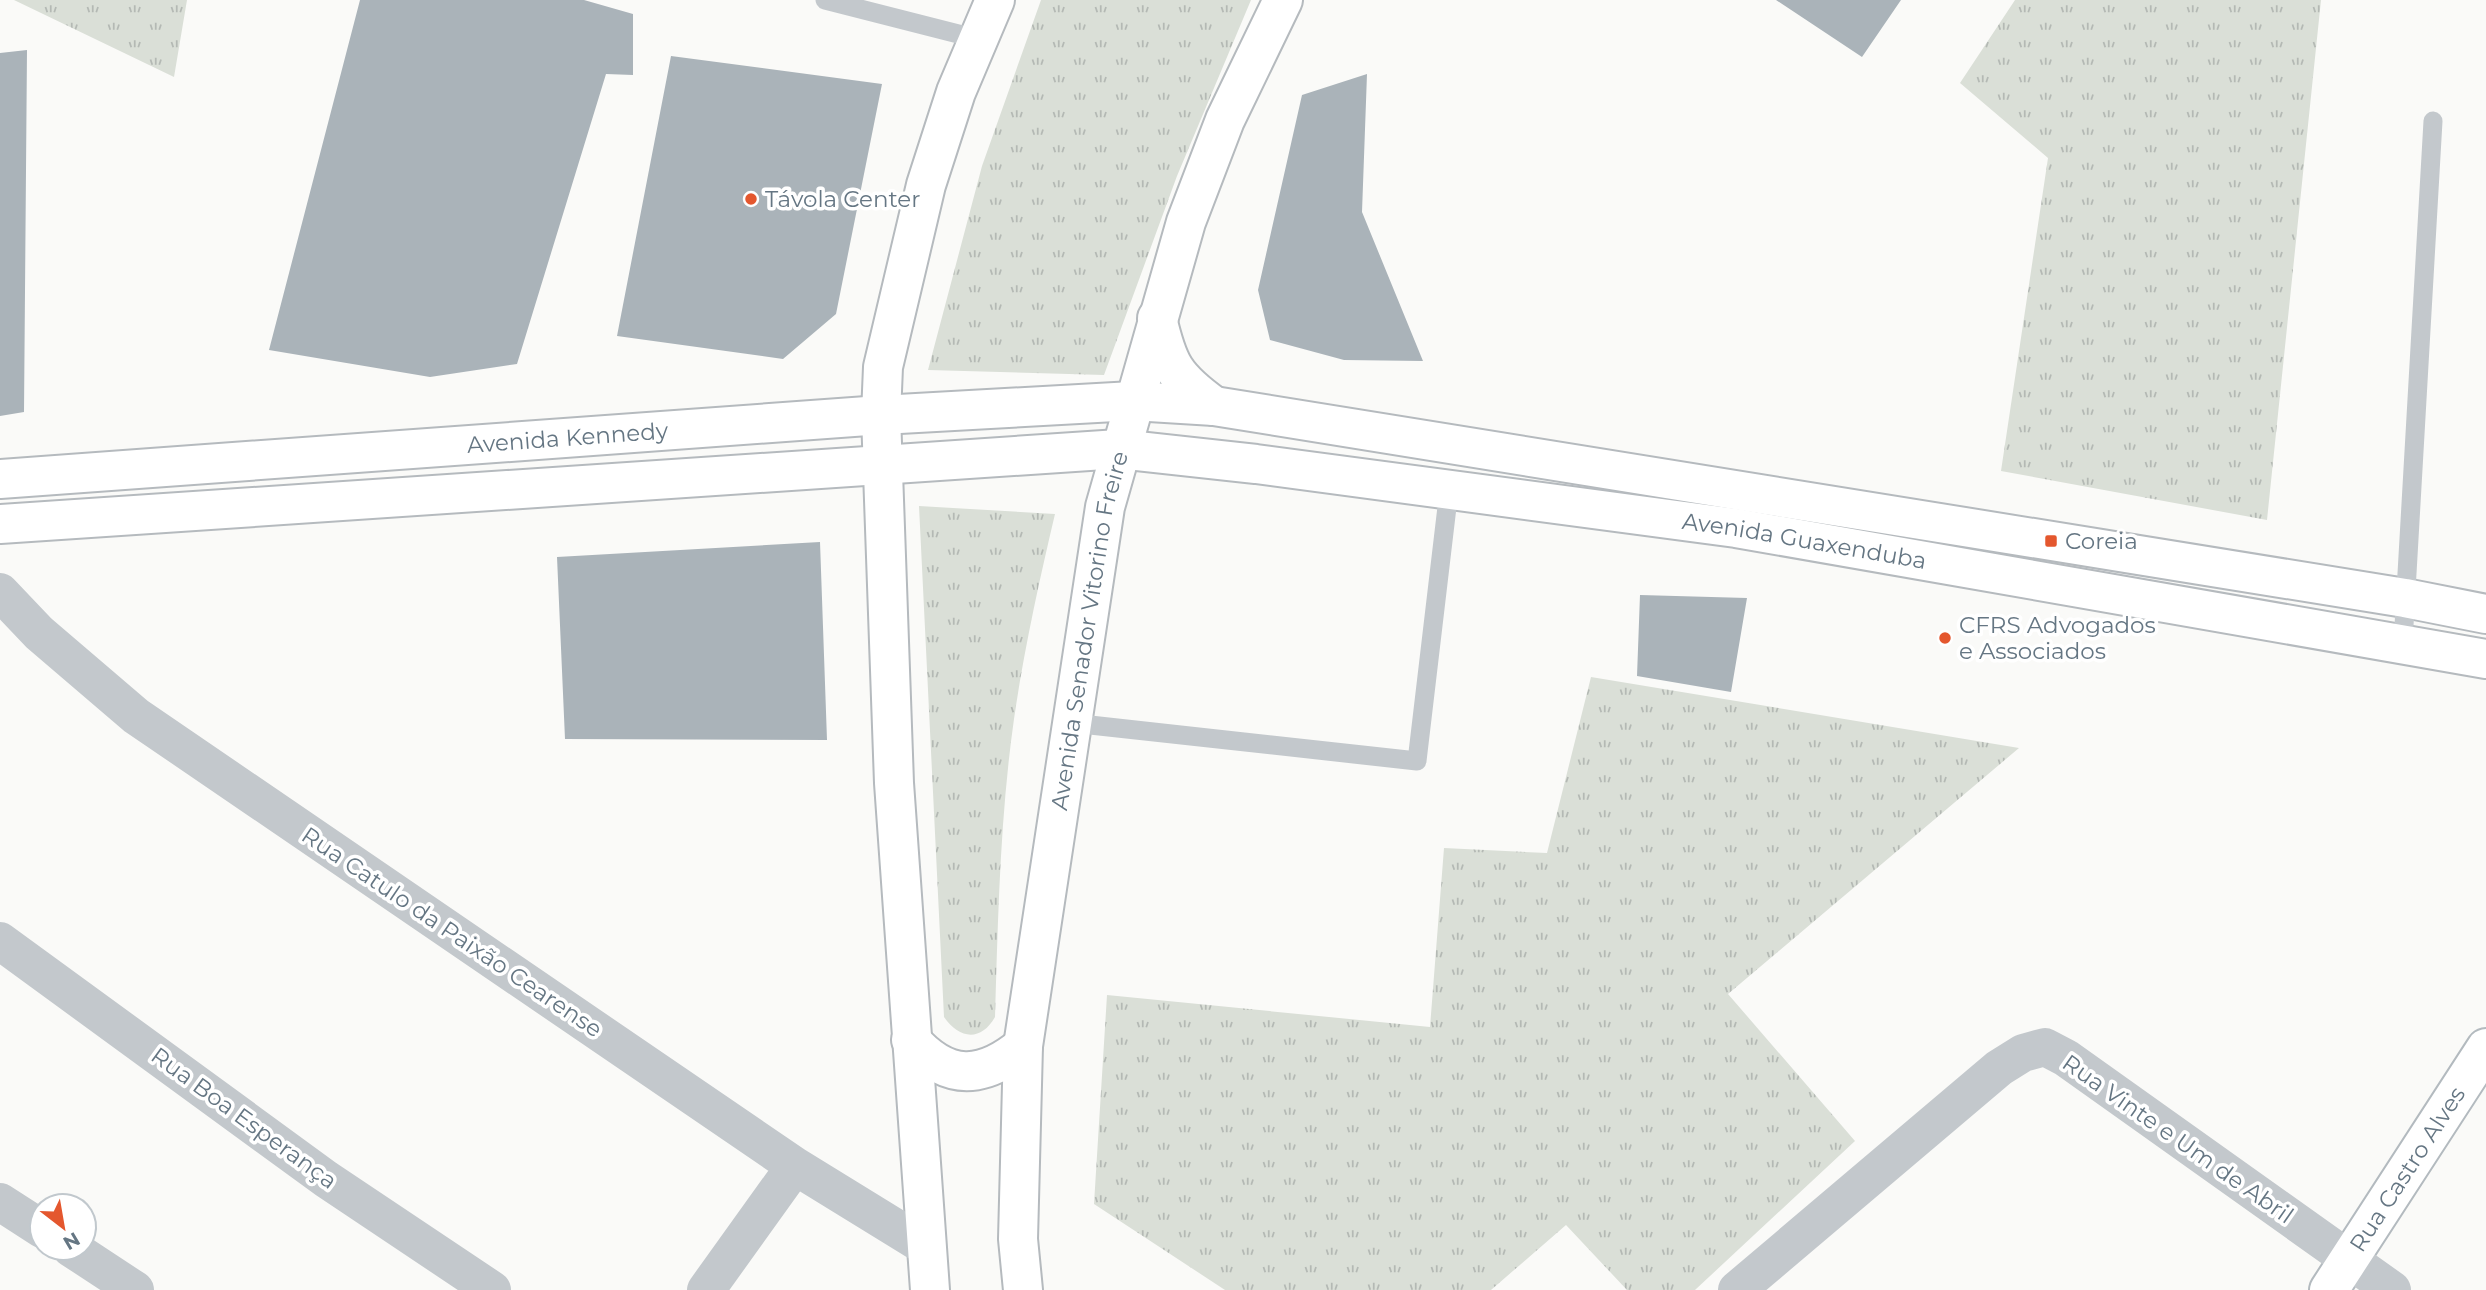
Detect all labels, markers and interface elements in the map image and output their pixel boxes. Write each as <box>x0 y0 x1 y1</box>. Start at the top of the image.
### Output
place label: Távola Center <box>765 185 920 213</box>
marker: Távola Center <box>743 191 759 207</box>
street label: Avenida Kennedy <box>466 416 670 459</box>
street label: Avenida Senador Vitorino Freire <box>1045 448 1134 812</box>
street label: Avenida Guaxenduba <box>1680 507 1929 575</box>
place label: Coreia <box>2065 527 2138 555</box>
marker: Coreia <box>2043 533 2059 549</box>
place label: CFRS Advogados e Associados <box>1959 611 2156 665</box>
marker: CFRS Advogados e Associados <box>1937 630 1953 646</box>
street label: Rua Catulo da Paixão Cearense <box>296 821 608 1043</box>
street label: Rua Boa Esperança <box>146 1041 342 1195</box>
street label: Rua Vinte e Um de Abril <box>2057 1049 2299 1229</box>
street label: Rua Castro Alves <box>2344 1081 2471 1257</box>
north arrow <box>28 1192 98 1262</box>
text: N <box>59 1227 84 1255</box>

